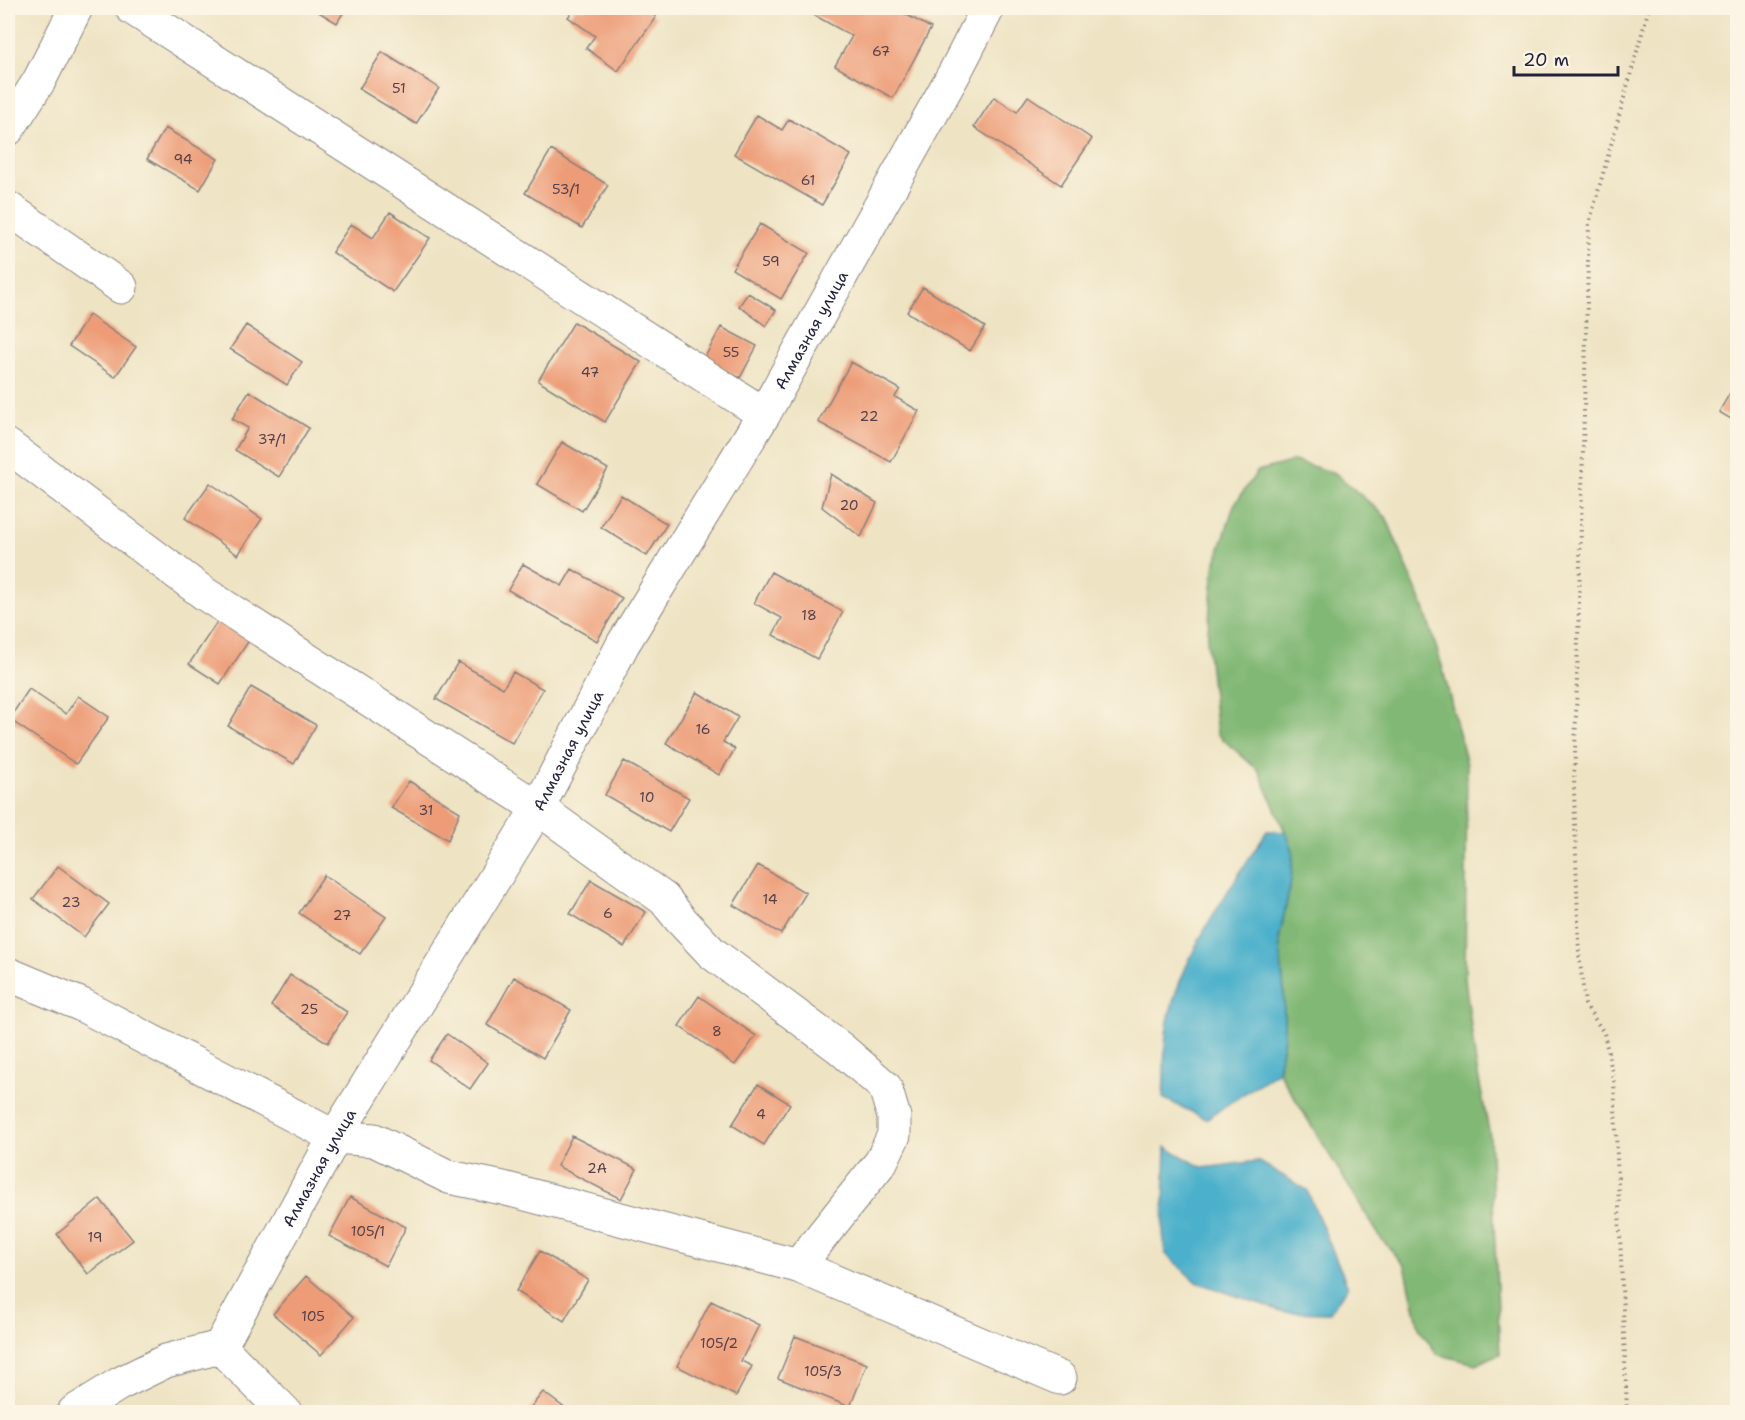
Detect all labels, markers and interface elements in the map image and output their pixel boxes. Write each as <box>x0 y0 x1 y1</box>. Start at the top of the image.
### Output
scale bar <box>1514 39 1618 77</box>
house number: 67 <box>872 42 890 60</box>
text: 20 m <box>1523 48 1569 72</box>
house number: 51 <box>392 79 406 97</box>
house number: 94 <box>173 150 193 168</box>
house number: 61 <box>801 171 815 189</box>
house number: 53/1 <box>552 180 580 198</box>
house number: 59 <box>762 252 780 270</box>
street label: Алмазная улица <box>769 267 853 393</box>
house number: 55 <box>723 343 739 361</box>
house number: 47 <box>581 363 599 381</box>
house number: 22 <box>860 407 878 425</box>
house number: 37/1 <box>258 430 286 448</box>
house number: 20 <box>839 496 859 514</box>
house number: 18 <box>801 606 817 624</box>
street label: Алмазная улица <box>528 687 608 814</box>
house number: 16 <box>695 720 711 738</box>
house number: 10 <box>639 788 655 806</box>
house number: 31 <box>419 801 433 819</box>
house number: 14 <box>762 890 778 908</box>
house number: 23 <box>62 893 80 911</box>
house number: 6 <box>603 904 613 922</box>
house number: 27 <box>333 906 351 924</box>
house number: 25 <box>300 1000 318 1018</box>
house number: 8 <box>712 1022 722 1040</box>
street label: Алмазная улица <box>277 1104 361 1231</box>
house number: 4 <box>756 1105 766 1123</box>
house number: 2А <box>587 1159 607 1177</box>
house number: 105/1 <box>351 1222 385 1240</box>
house number: 19 <box>87 1228 103 1246</box>
house number: 105 <box>301 1307 325 1325</box>
house number: 105/2 <box>700 1334 738 1352</box>
house number: 105/3 <box>804 1362 842 1380</box>

